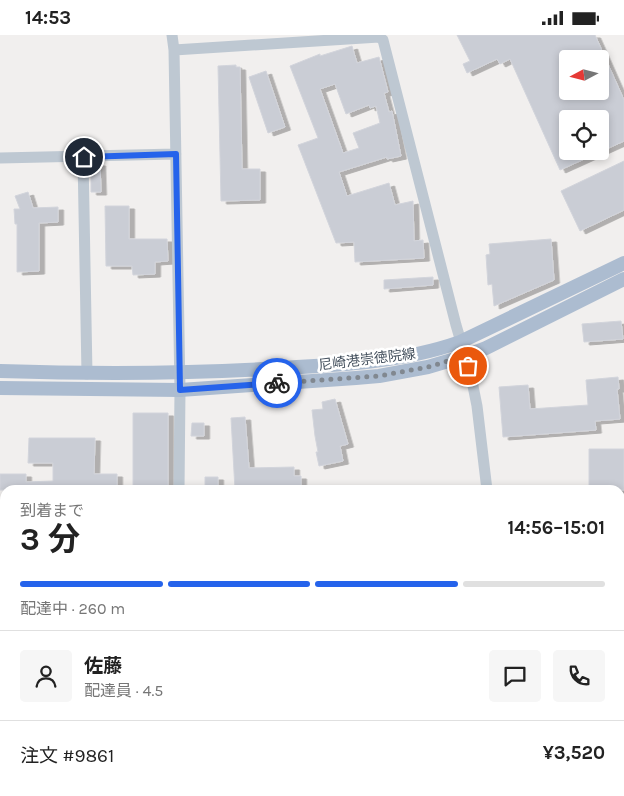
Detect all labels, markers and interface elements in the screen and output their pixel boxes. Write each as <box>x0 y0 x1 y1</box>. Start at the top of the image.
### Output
text: 14:53 <box>25 7 71 29</box>
north arrow <box>559 50 609 100</box>
map controls <box>559 50 609 160</box>
button: locate <box>559 110 609 160</box>
pin <box>63 136 105 178</box>
icon: home <box>70 143 98 171</box>
street label: 尼崎港崇徳院線 <box>317 345 417 374</box>
pin <box>447 345 489 387</box>
icon: bag <box>454 352 482 380</box>
courier <box>252 358 302 408</box>
icon: bike <box>263 369 291 397</box>
text: 到着まで <box>20 501 84 520</box>
text: 14:56–15:01 <box>507 517 605 539</box>
text: 3 分 <box>20 521 80 558</box>
text: 配達中 · 260 m <box>20 599 125 618</box>
button: person <box>20 650 72 702</box>
button: chat <box>489 650 541 702</box>
button: phone <box>553 650 605 702</box>
text: 佐藤 <box>84 655 122 677</box>
text: 配達員 · 4.5 <box>84 681 163 700</box>
text: ¥3,520 <box>543 742 605 764</box>
text: 注文 #9861 <box>20 745 114 767</box>

